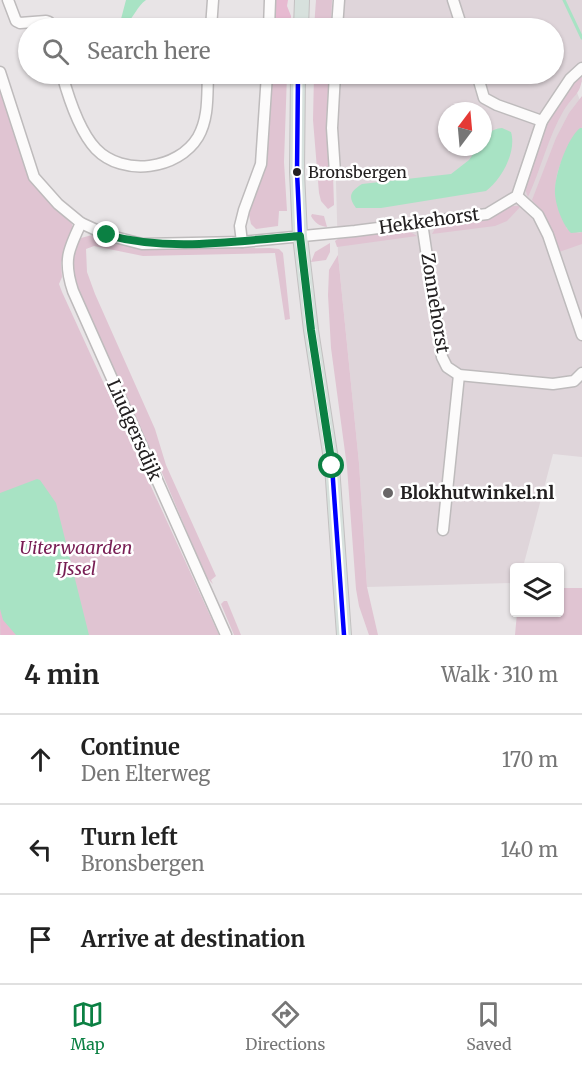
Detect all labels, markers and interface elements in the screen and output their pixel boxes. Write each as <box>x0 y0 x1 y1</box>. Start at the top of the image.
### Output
search box <box>18 18 564 84</box>
icon: search <box>39 35 72 68</box>
text: Search here <box>87 37 210 65</box>
north arrow <box>438 102 492 156</box>
place label: Bronsbergen <box>308 162 407 182</box>
marker: Bronsbergen <box>291 166 303 178</box>
street label: Hekkehorst <box>377 202 481 239</box>
route end <box>93 221 119 247</box>
street label: Zonnehorst <box>416 251 455 355</box>
street label: Liudgersdijk <box>102 376 167 485</box>
route start <box>318 452 344 478</box>
place label: Blokhutwinkel.nl <box>400 481 554 504</box>
marker: Blokhutwinkel.nl <box>381 486 395 500</box>
park label: Uiterwaarden IJssel <box>20 536 132 580</box>
map controls <box>510 563 564 617</box>
button: layers <box>510 563 564 617</box>
text: 4 min <box>24 658 99 691</box>
text: Walk · 310 m <box>441 662 558 687</box>
text: Continue <box>81 733 180 761</box>
icon: ahead <box>24 743 57 776</box>
text: 170 m <box>502 747 558 772</box>
text: Den Elterweg <box>81 761 210 786</box>
text: Turn left <box>81 823 178 851</box>
icon: left <box>24 833 57 866</box>
text: 140 m <box>501 837 558 862</box>
text: Bronsbergen <box>81 851 204 876</box>
icon: arrive <box>24 923 57 956</box>
text: Arrive at destination <box>81 925 305 953</box>
tab: Map <box>70 998 105 1054</box>
tab: Directions <box>245 998 325 1054</box>
tab: Saved <box>466 998 512 1054</box>

